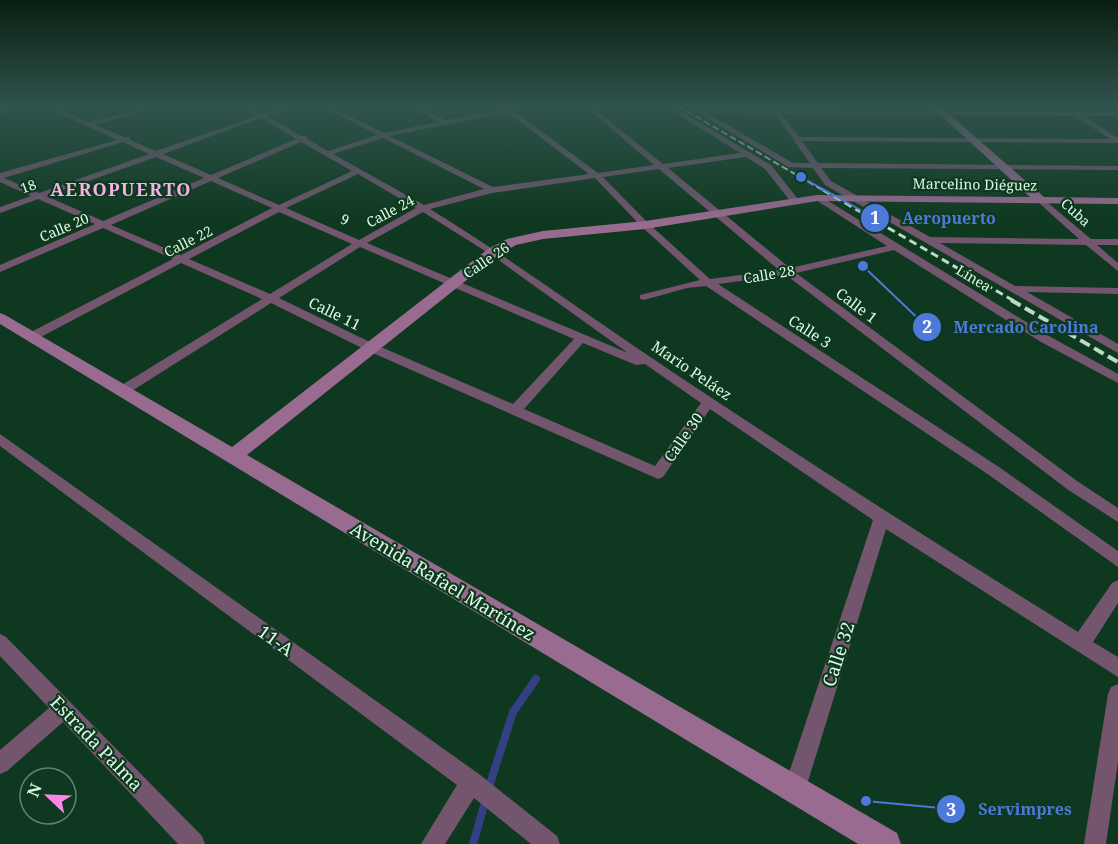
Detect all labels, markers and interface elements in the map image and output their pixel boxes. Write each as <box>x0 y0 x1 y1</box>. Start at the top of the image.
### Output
street label: Marcelino Diéguez <box>912 173 1038 195</box>
street label: 18 <box>17 174 39 198</box>
district label: AEROPUERTO <box>50 177 192 201</box>
street label: Calle 24 <box>363 190 418 232</box>
street label: Cuba <box>1057 194 1095 231</box>
callout: Aeropuerto <box>860 201 1008 235</box>
text: 1 <box>870 205 880 229</box>
text: Aeropuerto <box>902 207 996 229</box>
street label: Calle 20 <box>36 208 92 246</box>
street label: 9 <box>338 209 352 229</box>
street label: Calle 22 <box>161 221 215 261</box>
street label: Calle 26 <box>459 238 513 282</box>
street label: Línea <box>953 260 995 296</box>
street label: Calle 28 <box>742 261 796 287</box>
street label: Calle 1 <box>832 283 882 327</box>
street label: Calle 11 <box>306 292 364 334</box>
street label: Calle 3 <box>785 310 835 352</box>
callout: Mercado Carolina <box>912 310 1111 344</box>
text: 2 <box>922 314 932 338</box>
text: Mercado Carolina <box>953 316 1099 338</box>
street label: Mario Peláez <box>648 336 736 404</box>
street label: Calle 30 <box>659 408 707 466</box>
street label: Avenida Rafael Martínez <box>346 516 540 646</box>
street label: 11-A <box>253 619 299 661</box>
street label: Calle 32 <box>816 619 860 689</box>
street label: Estrada Palma <box>45 690 149 796</box>
north arrow <box>18 766 78 826</box>
text: N <box>22 780 47 800</box>
callout: Servimpres <box>936 792 1084 826</box>
text: 3 <box>946 797 956 821</box>
text: Servimpres <box>978 798 1072 820</box>

